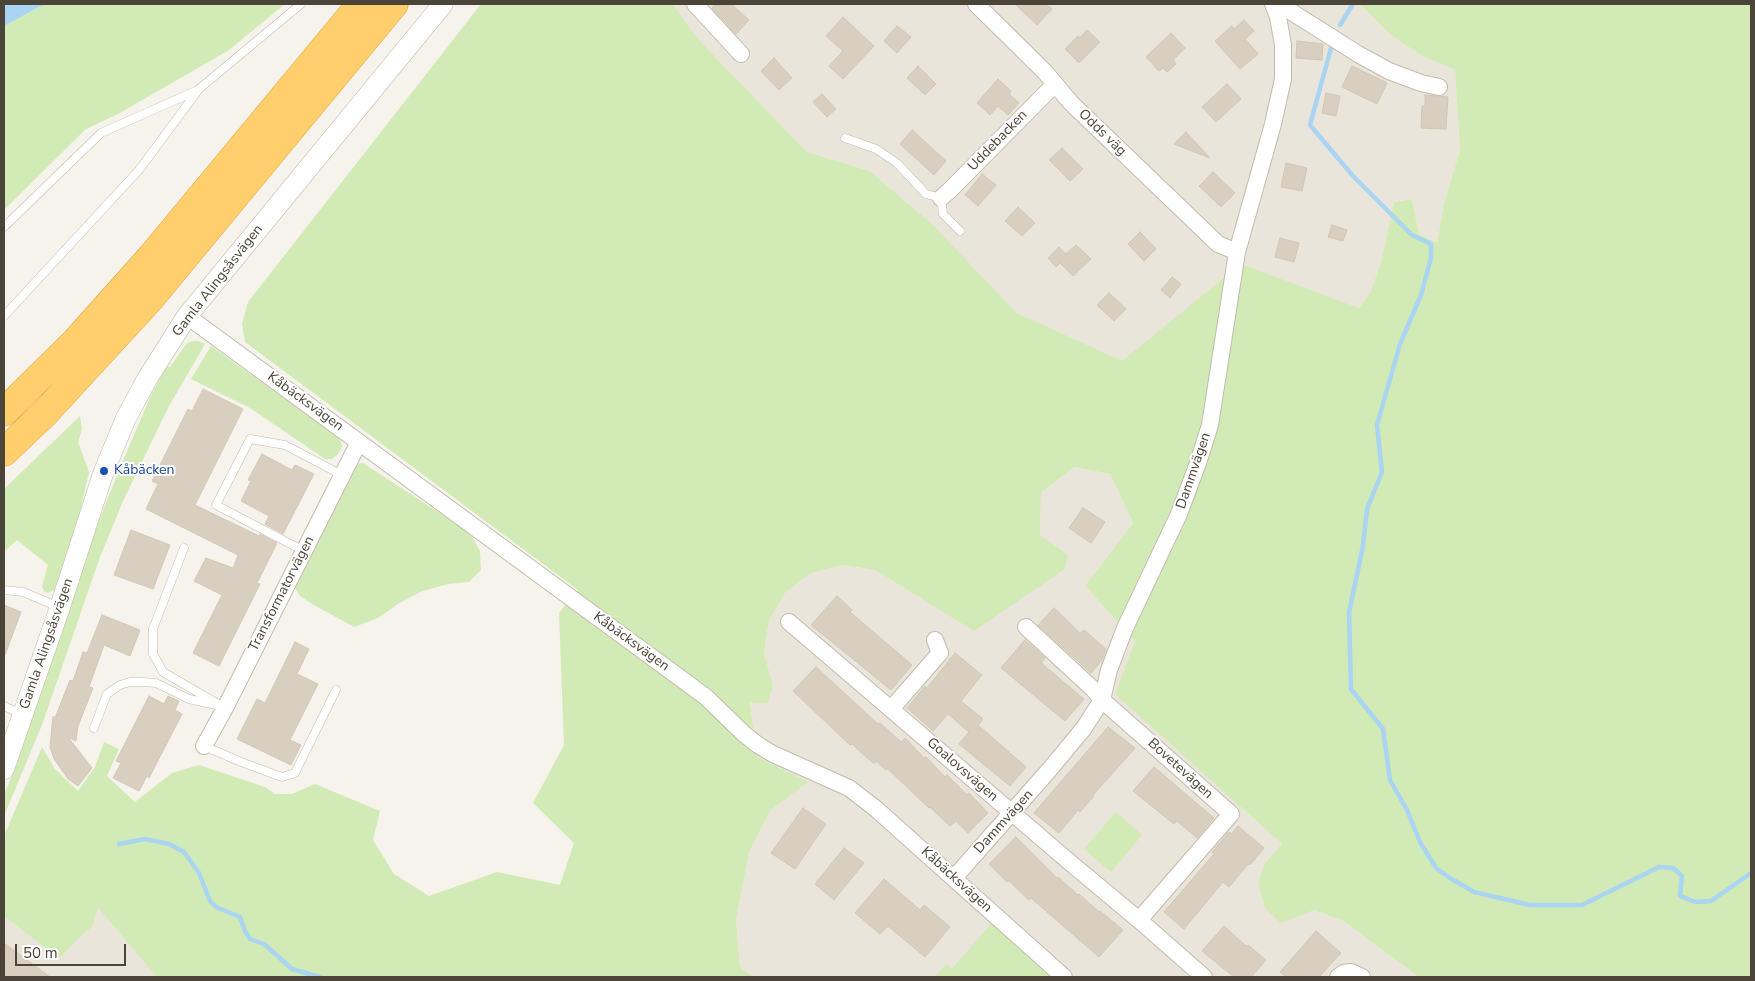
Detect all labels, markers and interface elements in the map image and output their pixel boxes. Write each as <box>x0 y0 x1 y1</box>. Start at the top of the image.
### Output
street label: Odds väg <box>1075 106 1129 160</box>
street label: Uddebacken <box>965 107 1031 175</box>
street label: Gamla Alingsåsvägen <box>169 222 267 340</box>
street label: Kåbäcksvägen <box>264 369 346 435</box>
street label: Dammvägen <box>1173 431 1215 511</box>
place label: Kåbäcken <box>114 463 174 479</box>
marker: Kåbäcken <box>98 465 110 477</box>
street label: Transformatorvägen <box>246 534 318 654</box>
street label: Gamla Alingsåsvägen <box>17 576 77 712</box>
street label: Kåbäcksvägen <box>590 609 672 675</box>
street label: Goalovsvägen <box>923 735 1001 805</box>
street label: Bovetevägen <box>1144 735 1216 803</box>
street label: Dammvägen <box>971 787 1037 857</box>
street label: Kåbäcksvägen <box>917 844 995 916</box>
scale bar <box>18 934 129 966</box>
text: 50 m <box>23 943 58 963</box>

